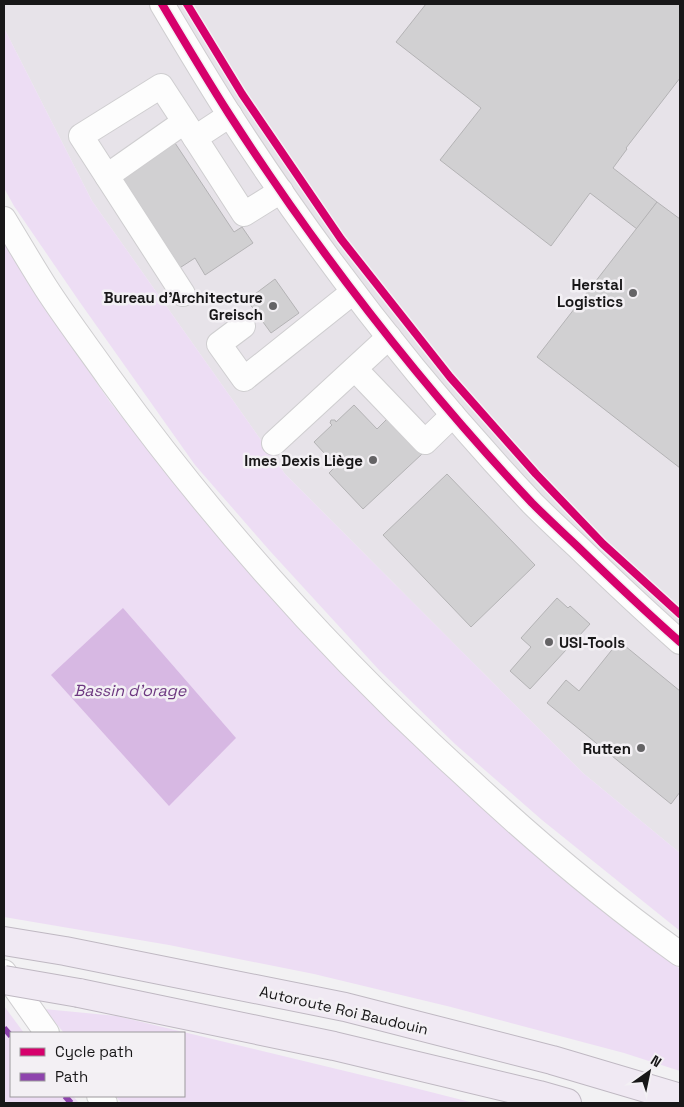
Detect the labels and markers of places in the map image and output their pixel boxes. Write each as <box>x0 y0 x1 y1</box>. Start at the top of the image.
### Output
place label: Herstal Logistics <box>557 275 623 311</box>
marker: Herstal Logistics <box>627 287 639 299</box>
place label: Bureau d'Architecture Greisch <box>104 288 263 324</box>
marker: Bureau d'Architecture Greisch <box>267 300 279 312</box>
place label: Imes Dexis Liège <box>244 451 363 470</box>
marker: Imes Dexis Liège <box>367 454 379 466</box>
place label: USI-Tools <box>559 633 625 652</box>
marker: USI-Tools <box>543 636 555 648</box>
place label: Rutten <box>583 739 631 758</box>
marker: Rutten <box>635 742 647 754</box>

